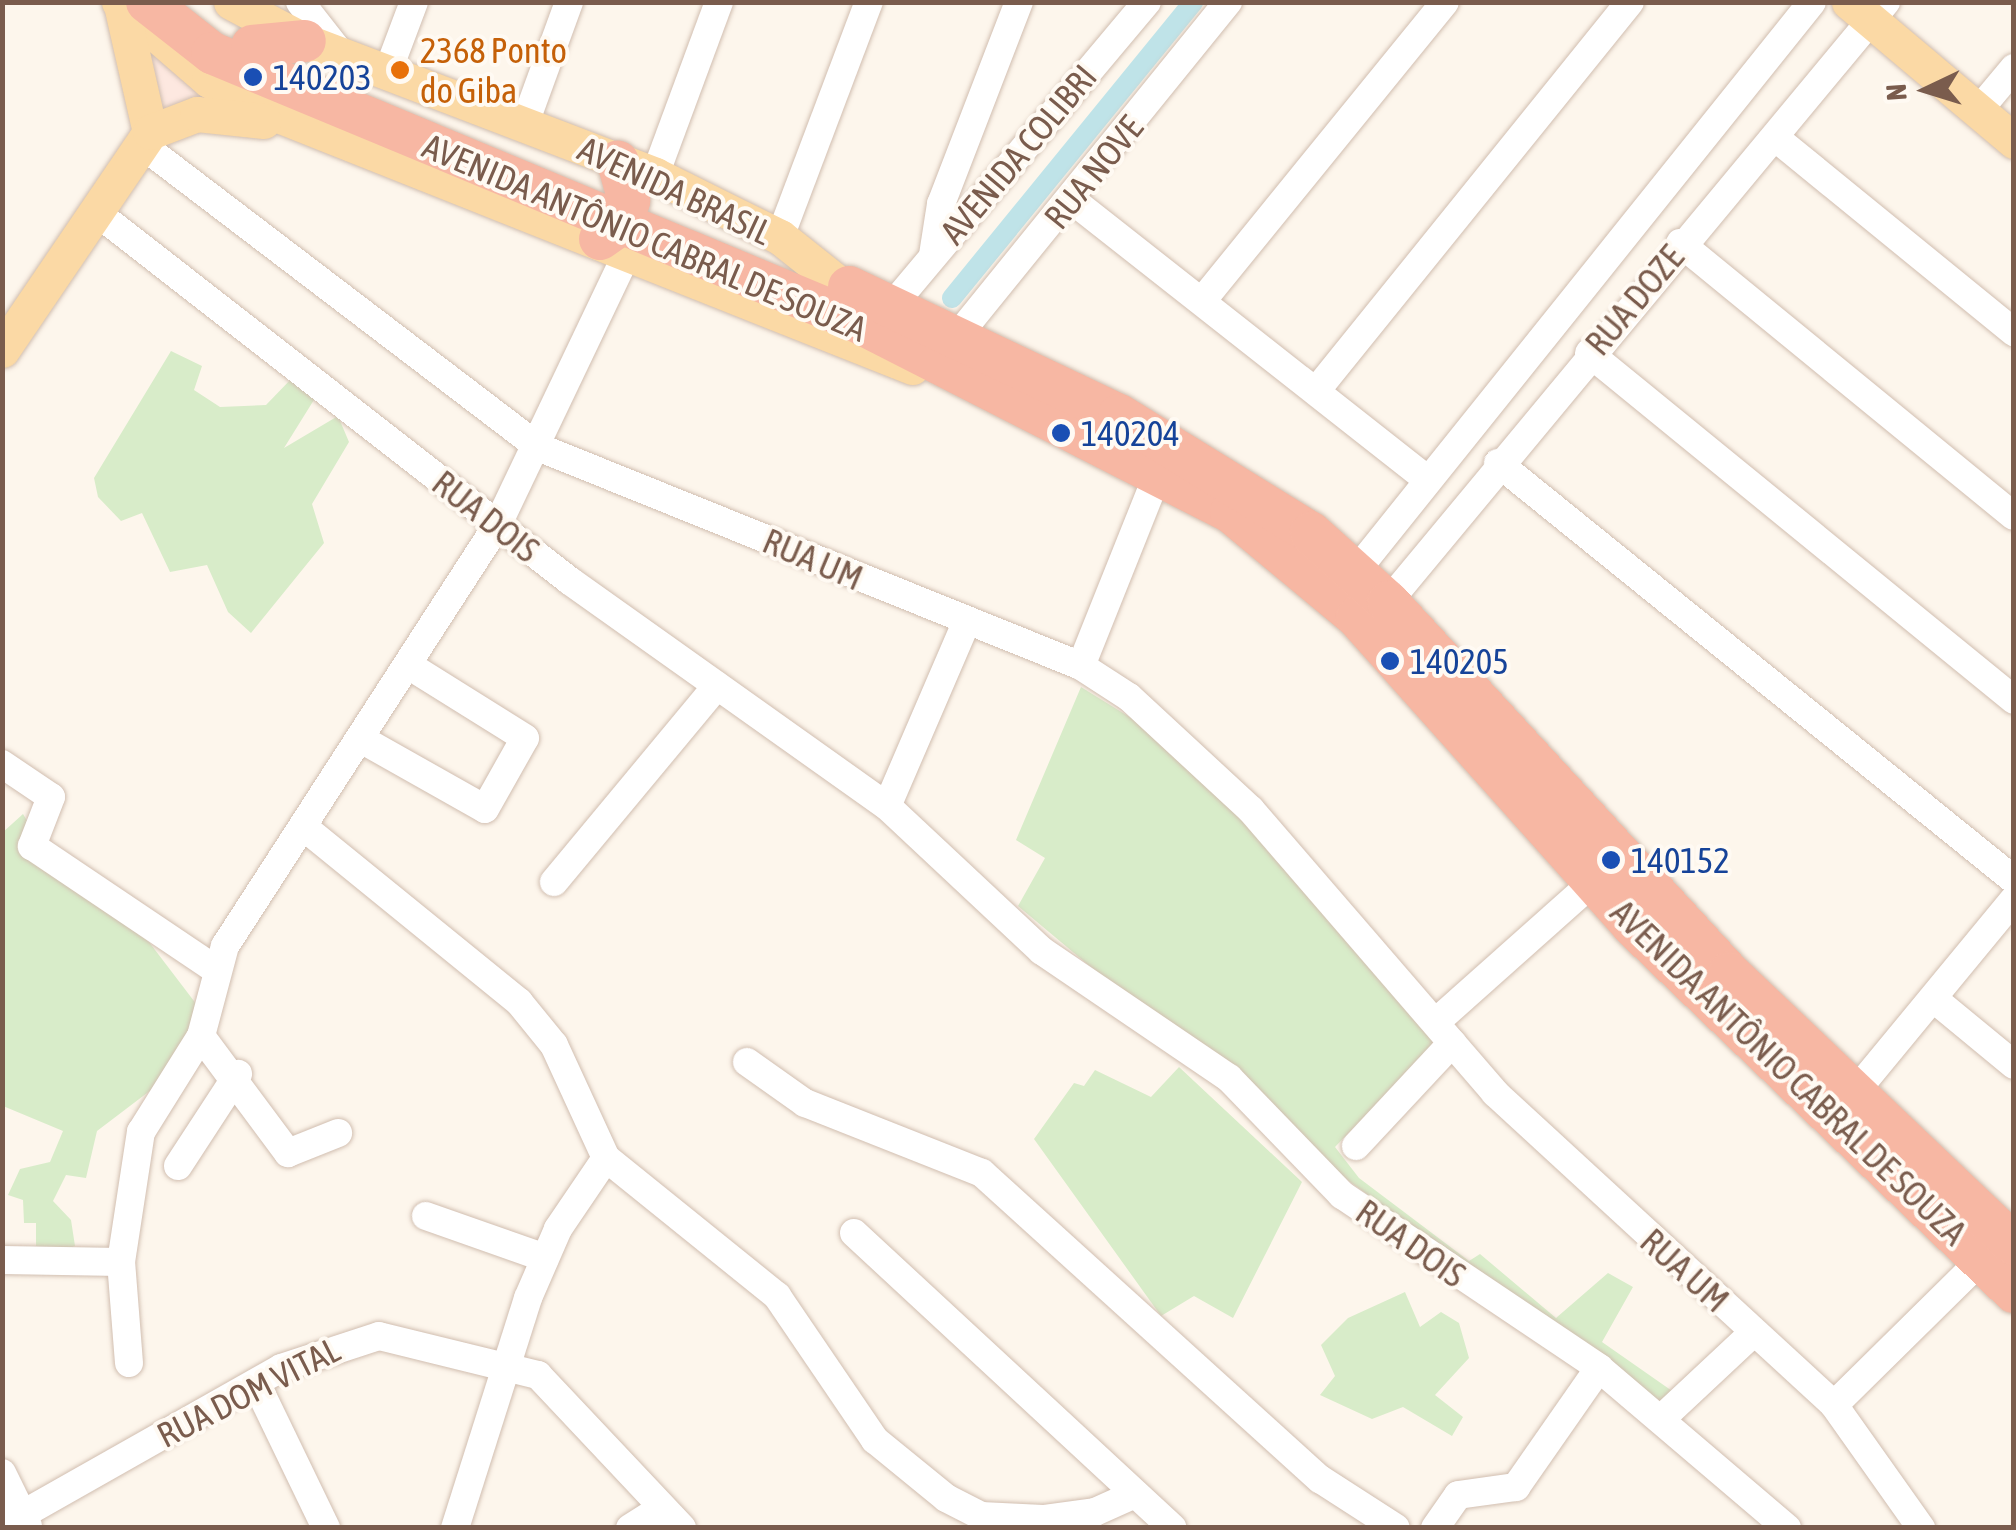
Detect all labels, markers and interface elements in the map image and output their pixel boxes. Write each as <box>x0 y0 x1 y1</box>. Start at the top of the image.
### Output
place label: 2368 Ponto do Giba <box>420 29 567 111</box>
north arrow <box>1876 40 1976 140</box>
place label: 140203 <box>273 56 372 98</box>
street label: AVENIDA COLIBRI <box>931 56 1105 252</box>
marker: 2368 Ponto do Giba <box>389 59 411 81</box>
marker: 140203 <box>242 66 264 88</box>
text: N <box>1880 83 1913 101</box>
street label: RUA NOVE <box>1035 107 1151 237</box>
street label: AVENIDA ANTÔNIO CABRAL DE SOUZA <box>417 124 873 350</box>
street label: AVENIDA BRASIL <box>572 127 778 253</box>
street label: RUA DOZE <box>1576 237 1692 363</box>
place label: 140204 <box>1081 412 1180 454</box>
marker: 140204 <box>1050 422 1072 444</box>
street label: RUA DOIS <box>424 461 548 571</box>
street label: RUA UM <box>757 519 869 599</box>
place label: 140205 <box>1410 640 1509 682</box>
marker: 140205 <box>1379 650 1401 672</box>
place label: 140152 <box>1631 839 1730 881</box>
marker: 140152 <box>1600 849 1622 871</box>
street label: AVENIDA ANTÔNIO CABRAL DE SOUZA <box>1603 891 1975 1253</box>
street label: RUA DOIS <box>1348 1190 1474 1296</box>
street label: RUA UM <box>1632 1220 1738 1320</box>
street label: RUA DOM VITAL <box>150 1328 346 1456</box>

